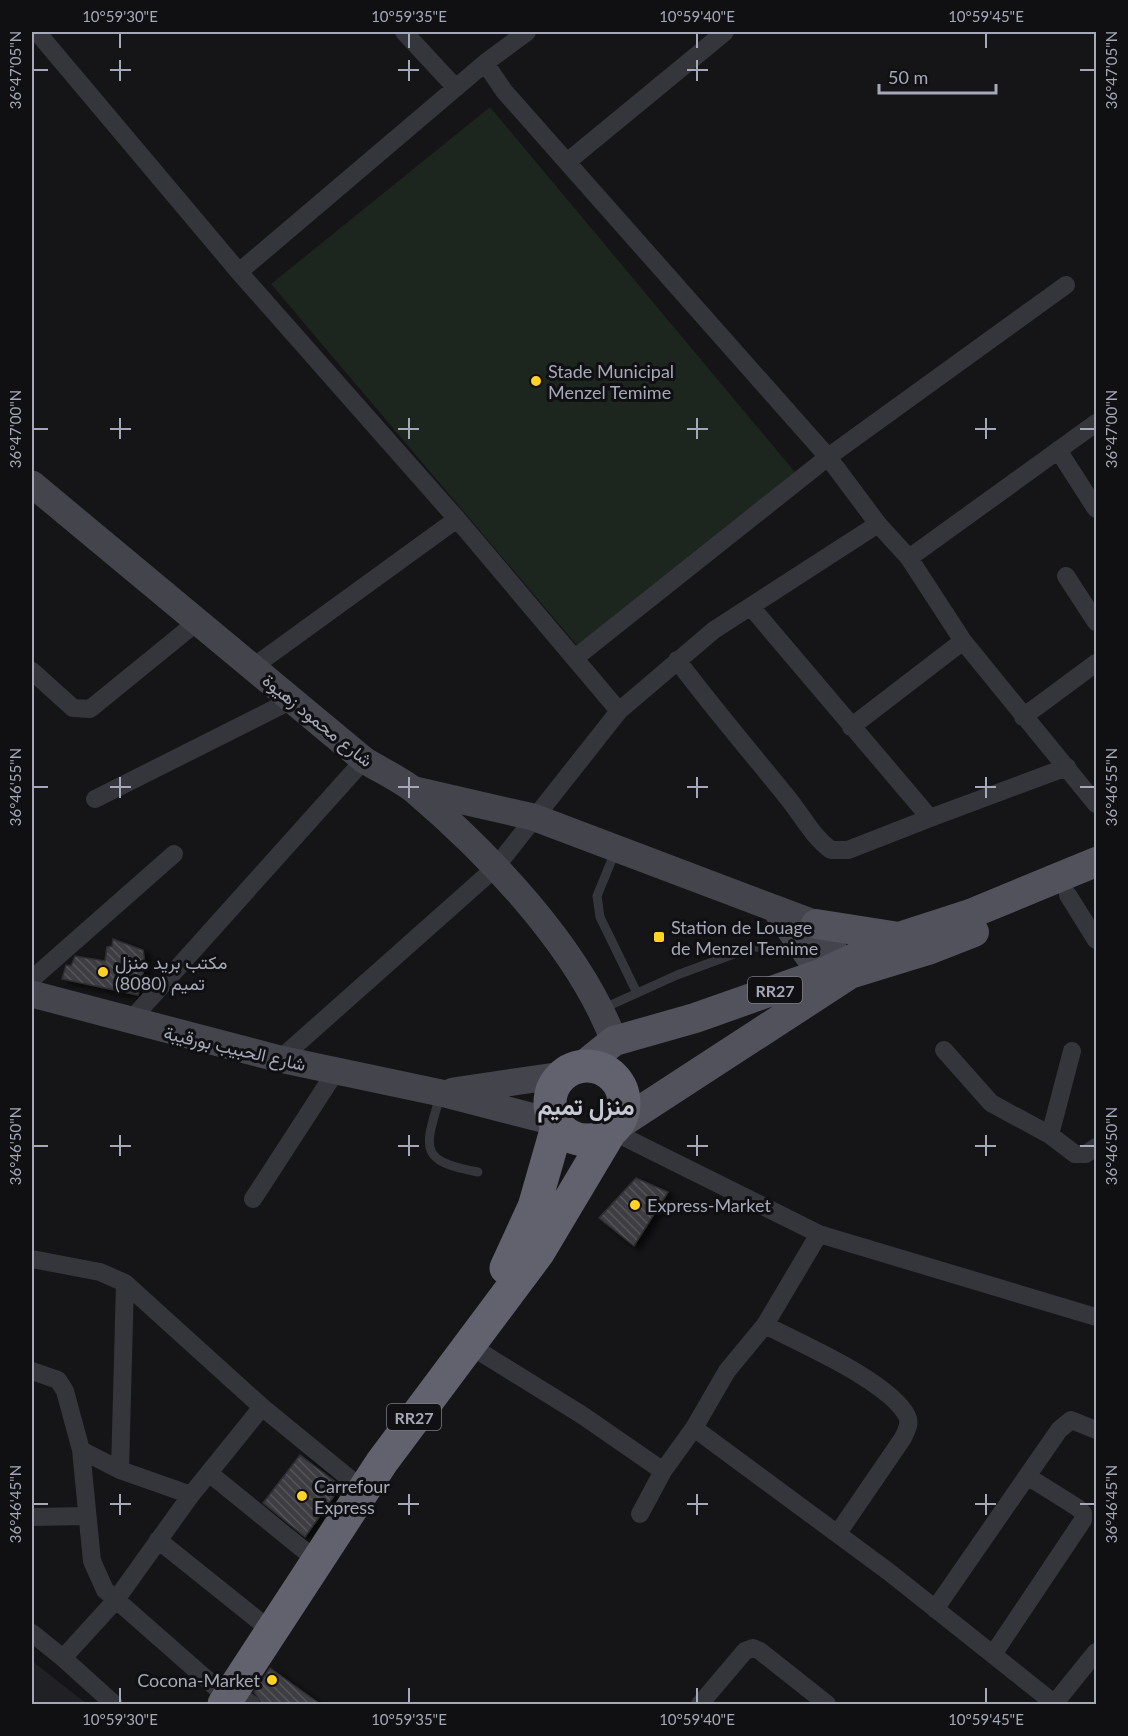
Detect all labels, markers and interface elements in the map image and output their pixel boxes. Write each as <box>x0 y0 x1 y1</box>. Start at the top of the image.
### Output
text: 10°59'30"E <box>82 7 158 25</box>
text: 10°59'35"E <box>371 7 447 25</box>
text: 10°59'40"E <box>659 7 735 25</box>
text: 10°59'45"E <box>948 7 1024 25</box>
text: 36°47'05"N <box>6 31 24 109</box>
text: 36°47'05"N <box>1102 31 1120 109</box>
scale bar <box>879 57 996 95</box>
text: 50 m <box>888 66 928 88</box>
place label: Stade Municipal Menzel Temime <box>548 360 674 403</box>
marker: Stade Municipal Menzel Temime <box>529 374 543 388</box>
text: 36°47'00"N <box>6 390 24 468</box>
text: 36°47'00"N <box>1102 390 1120 468</box>
street label: شارع محمود زهيوة <box>257 669 378 773</box>
text: 36°46'55"N <box>6 748 24 826</box>
text: 36°46'55"N <box>1102 748 1120 826</box>
place label: Station de Louage de Menzel Temime <box>671 916 818 959</box>
marker: Station de Louage de Menzel Temime <box>652 930 666 944</box>
place label: مكتب بريد منزل تميم (8080) <box>115 951 227 996</box>
marker: مكتب بريد منزل تميم (8080) <box>96 965 110 979</box>
road number: RR27 <box>748 977 802 1003</box>
street label: شارع الحبيب بورقيبة <box>161 1021 308 1077</box>
district label: منزل تميم <box>537 1091 635 1123</box>
text: 36°46'50"N <box>6 1107 24 1185</box>
text: 36°46'50"N <box>1102 1107 1120 1185</box>
place label: Express-Market <box>647 1194 771 1216</box>
marker: Express-Market <box>628 1198 642 1212</box>
road number: RR27 <box>387 1404 441 1430</box>
text: 36°46'45"N <box>6 1465 24 1543</box>
text: 36°46'45"N <box>1102 1465 1120 1543</box>
place label: Carrefour Express <box>314 1475 390 1518</box>
marker: Carrefour Express <box>295 1489 309 1503</box>
place label: Cocona-Market <box>137 1669 261 1691</box>
marker: Cocona-Market <box>265 1673 279 1687</box>
text: 10°59'30"E <box>82 1710 158 1728</box>
text: 10°59'35"E <box>371 1710 447 1728</box>
text: 10°59'40"E <box>659 1710 735 1728</box>
text: 10°59'45"E <box>948 1710 1024 1728</box>

